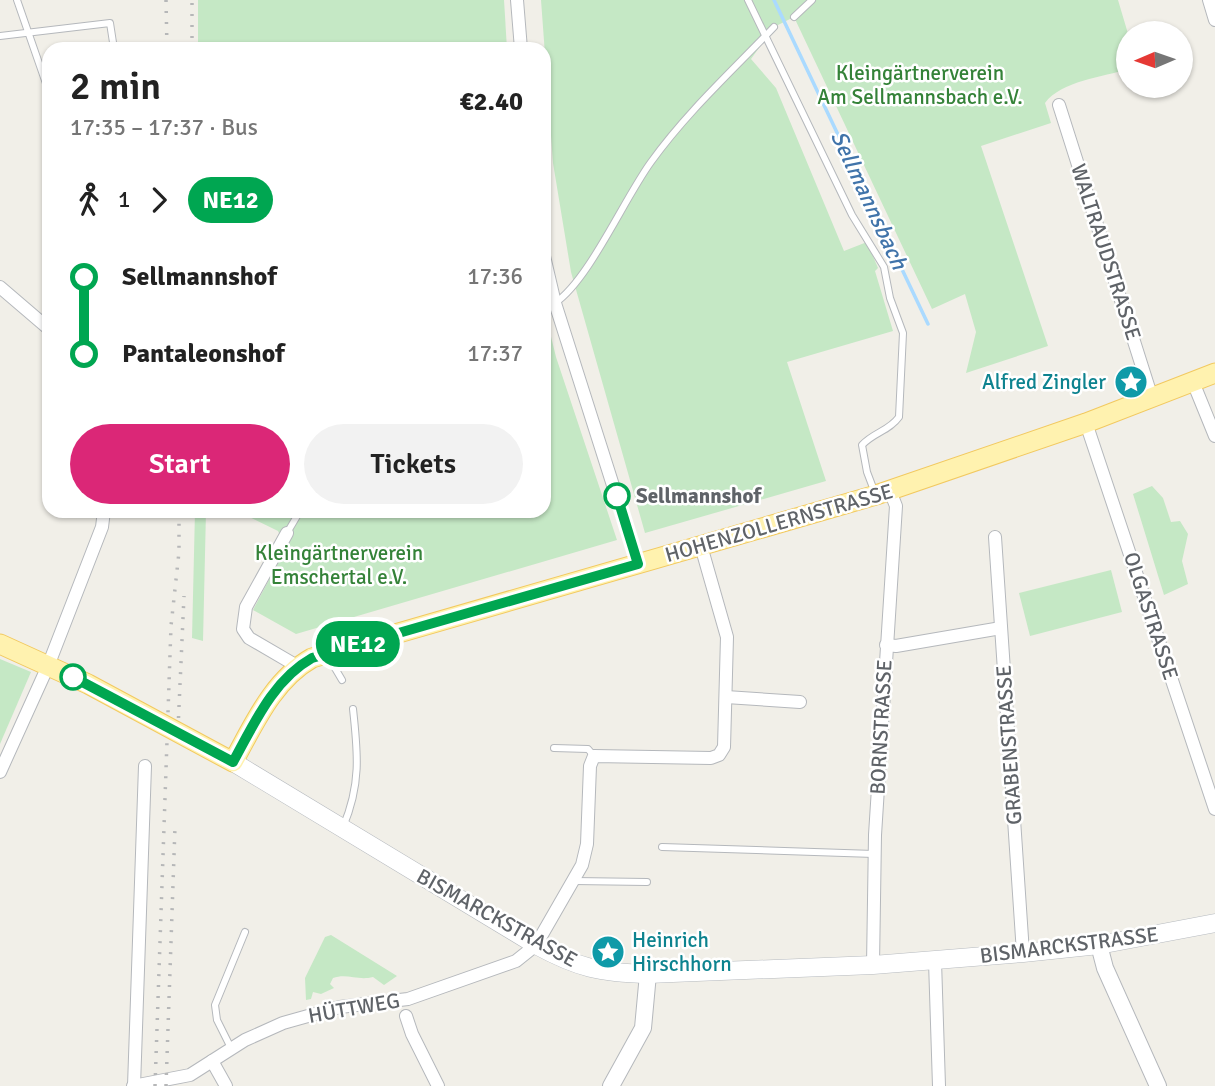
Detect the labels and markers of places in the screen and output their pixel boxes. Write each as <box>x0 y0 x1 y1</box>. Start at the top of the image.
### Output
place icon: Alfred Zingler <box>1112 363 1150 401</box>
place label: Alfred Zingler <box>982 369 1106 395</box>
marker: Sellmannshof <box>604 483 630 509</box>
place label: Sellmannshof <box>636 483 762 509</box>
unlabelled marker <box>60 664 86 690</box>
place label: Heinrich Hirschhorn <box>632 927 732 977</box>
place icon: Heinrich Hirschhorn <box>589 933 627 971</box>

